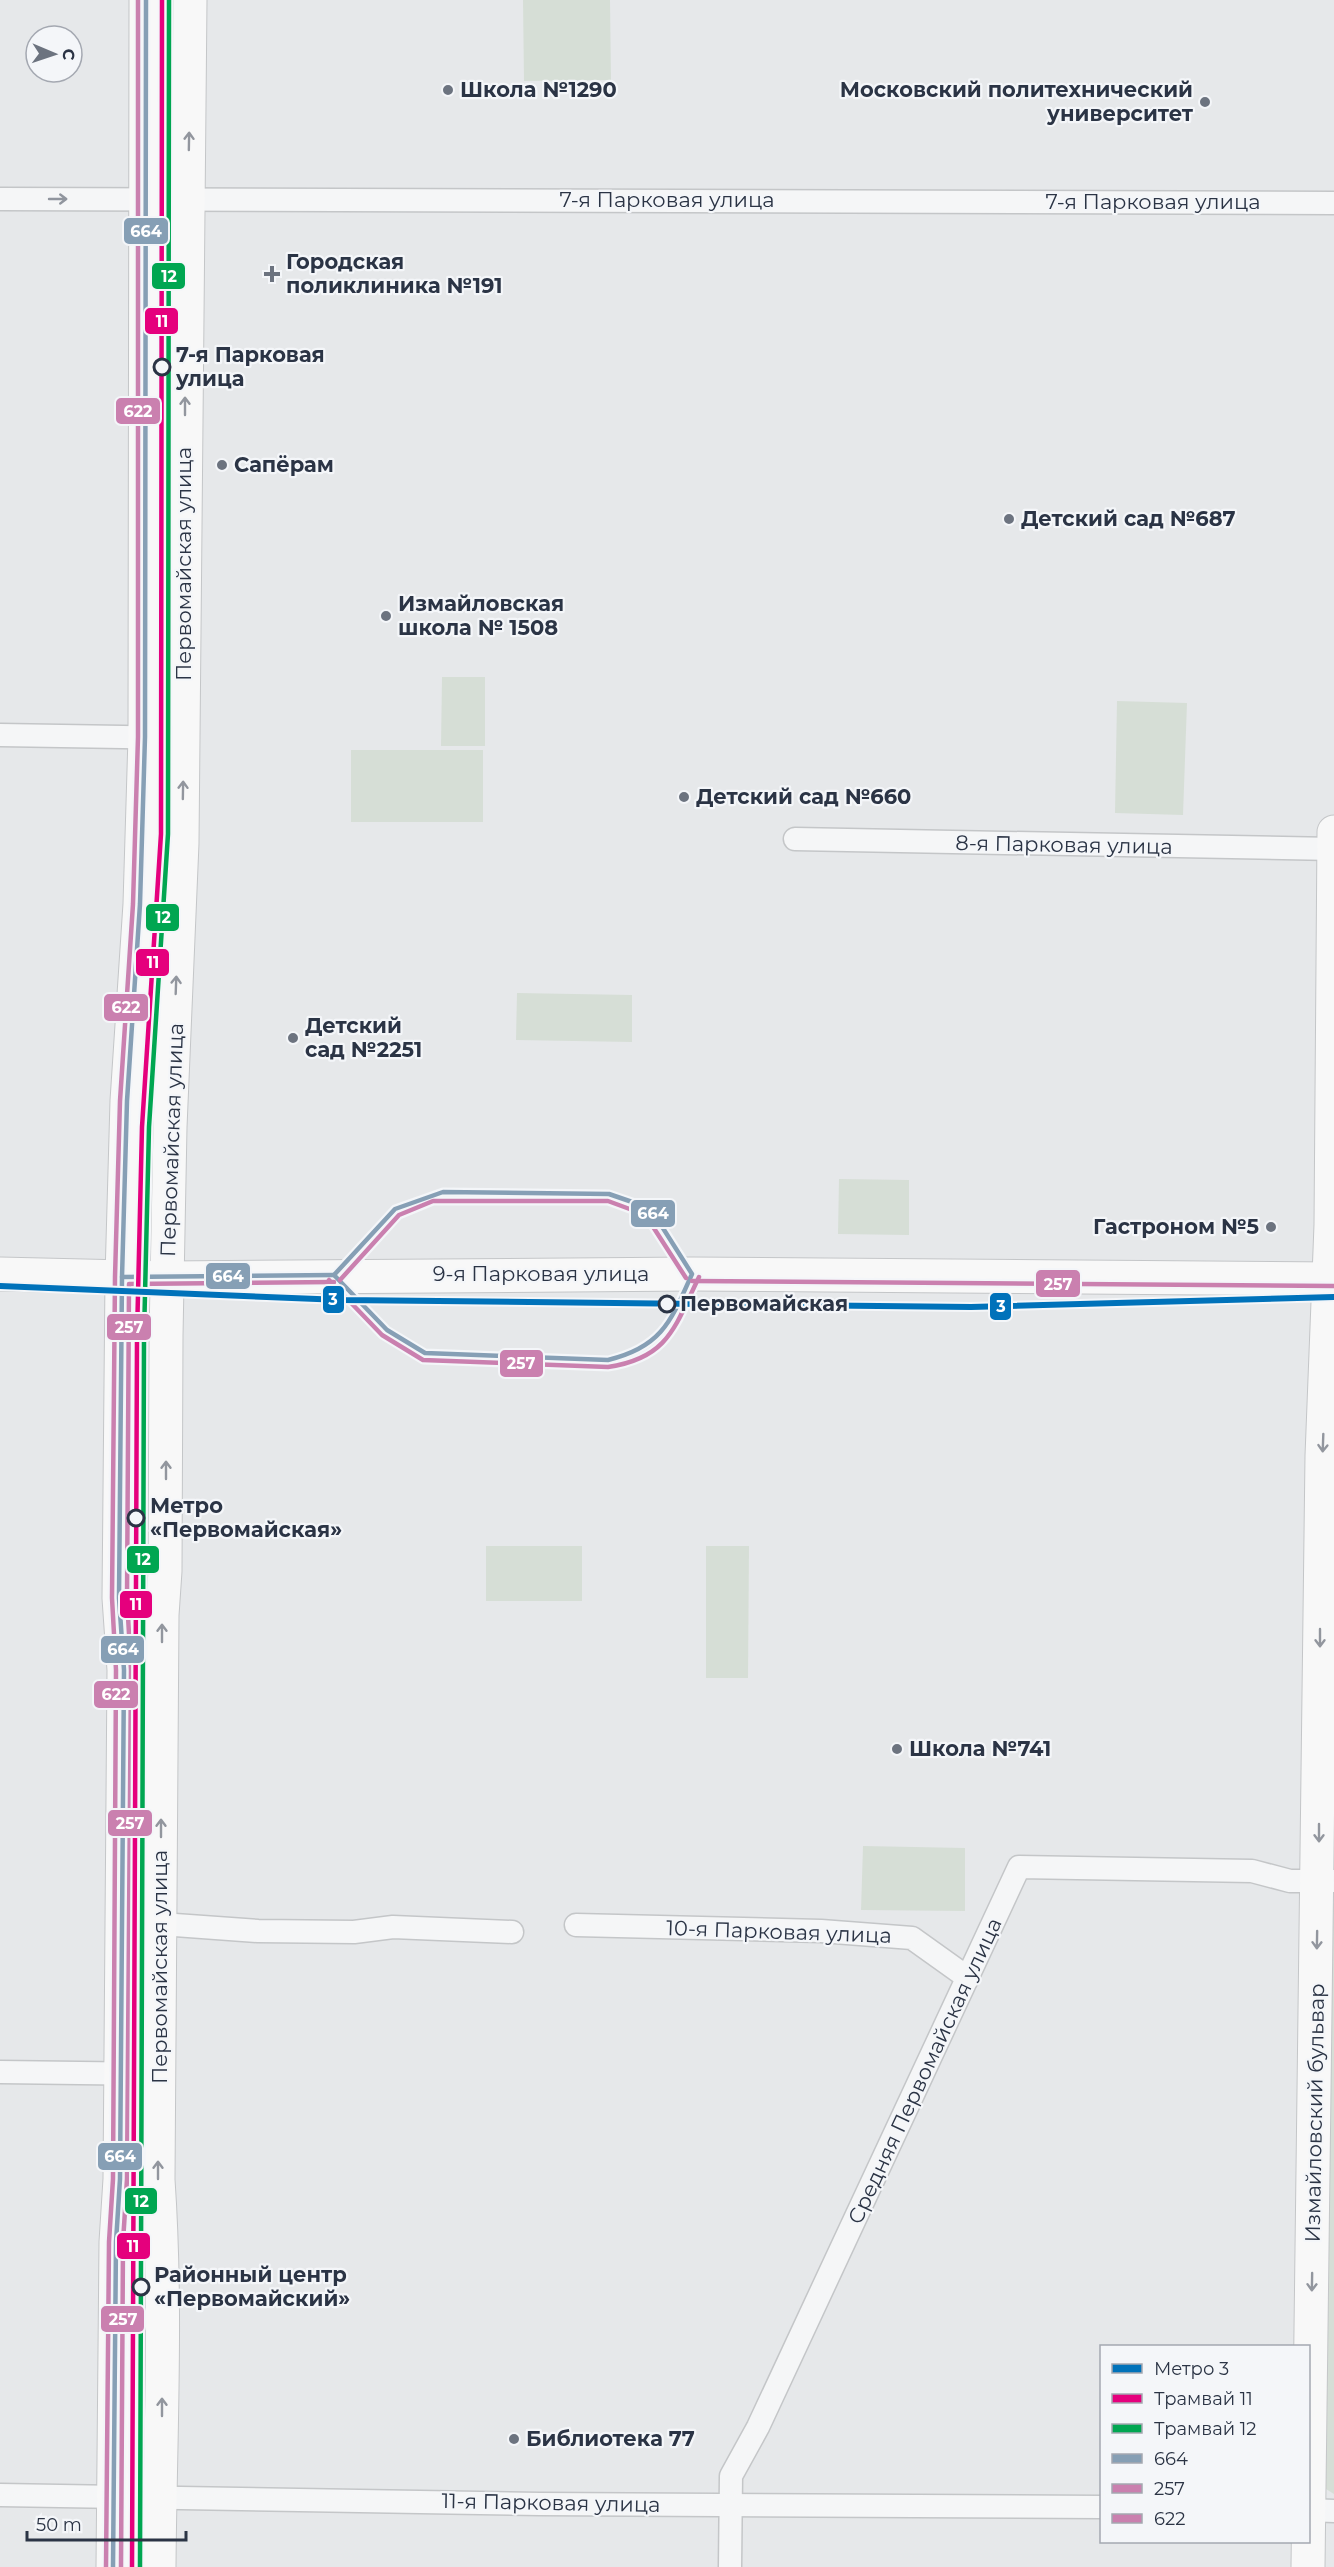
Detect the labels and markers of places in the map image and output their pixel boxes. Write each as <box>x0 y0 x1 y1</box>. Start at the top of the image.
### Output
place label: Школа №1290 <box>460 77 617 102</box>
place label: Московский политехнический университет <box>840 77 1194 126</box>
marker: Школа №1290 <box>441 83 455 97</box>
marker: Московский политехнический университет <box>1198 95 1212 109</box>
place label: Городская поликлиника №191 <box>286 249 502 298</box>
marker: Городская поликлиника №191 <box>263 265 281 283</box>
place label: 7-я Парковая улица <box>175 342 325 391</box>
marker: 7-я Парковая улица <box>153 358 171 376</box>
place label: Сапёрам <box>234 452 334 477</box>
marker: Сапёрам <box>215 458 229 472</box>
place label: Детский сад №687 <box>1021 506 1236 531</box>
marker: Детский сад №687 <box>1002 512 1016 526</box>
place label: Измайловская школа № 1508 <box>398 591 564 640</box>
marker: Измайловская школа № 1508 <box>379 609 393 623</box>
place label: Детский сад №660 <box>696 784 911 809</box>
marker: Детский сад №660 <box>677 790 691 804</box>
place label: Детский сад №2251 <box>305 1013 422 1062</box>
marker: Детский сад №2251 <box>286 1031 300 1045</box>
place label: Гастроном №5 <box>1093 1214 1259 1239</box>
marker: Гастроном №5 <box>1264 1220 1278 1234</box>
place label: Первомайская <box>680 1291 848 1316</box>
marker: Первомайская <box>658 1295 676 1313</box>
place label: Метро «Первомайская» <box>150 1493 342 1542</box>
marker: Метро «Первомайская» <box>127 1509 145 1527</box>
place label: Школа №741 <box>909 1736 1051 1761</box>
marker: Школа №741 <box>890 1742 904 1756</box>
place label: Районный центр «Первомайский» <box>154 2262 350 2311</box>
marker: Районный центр «Первомайский» <box>132 2278 150 2296</box>
place label: Библиотека 77 <box>526 2426 695 2451</box>
marker: Библиотека 77 <box>507 2432 521 2446</box>

